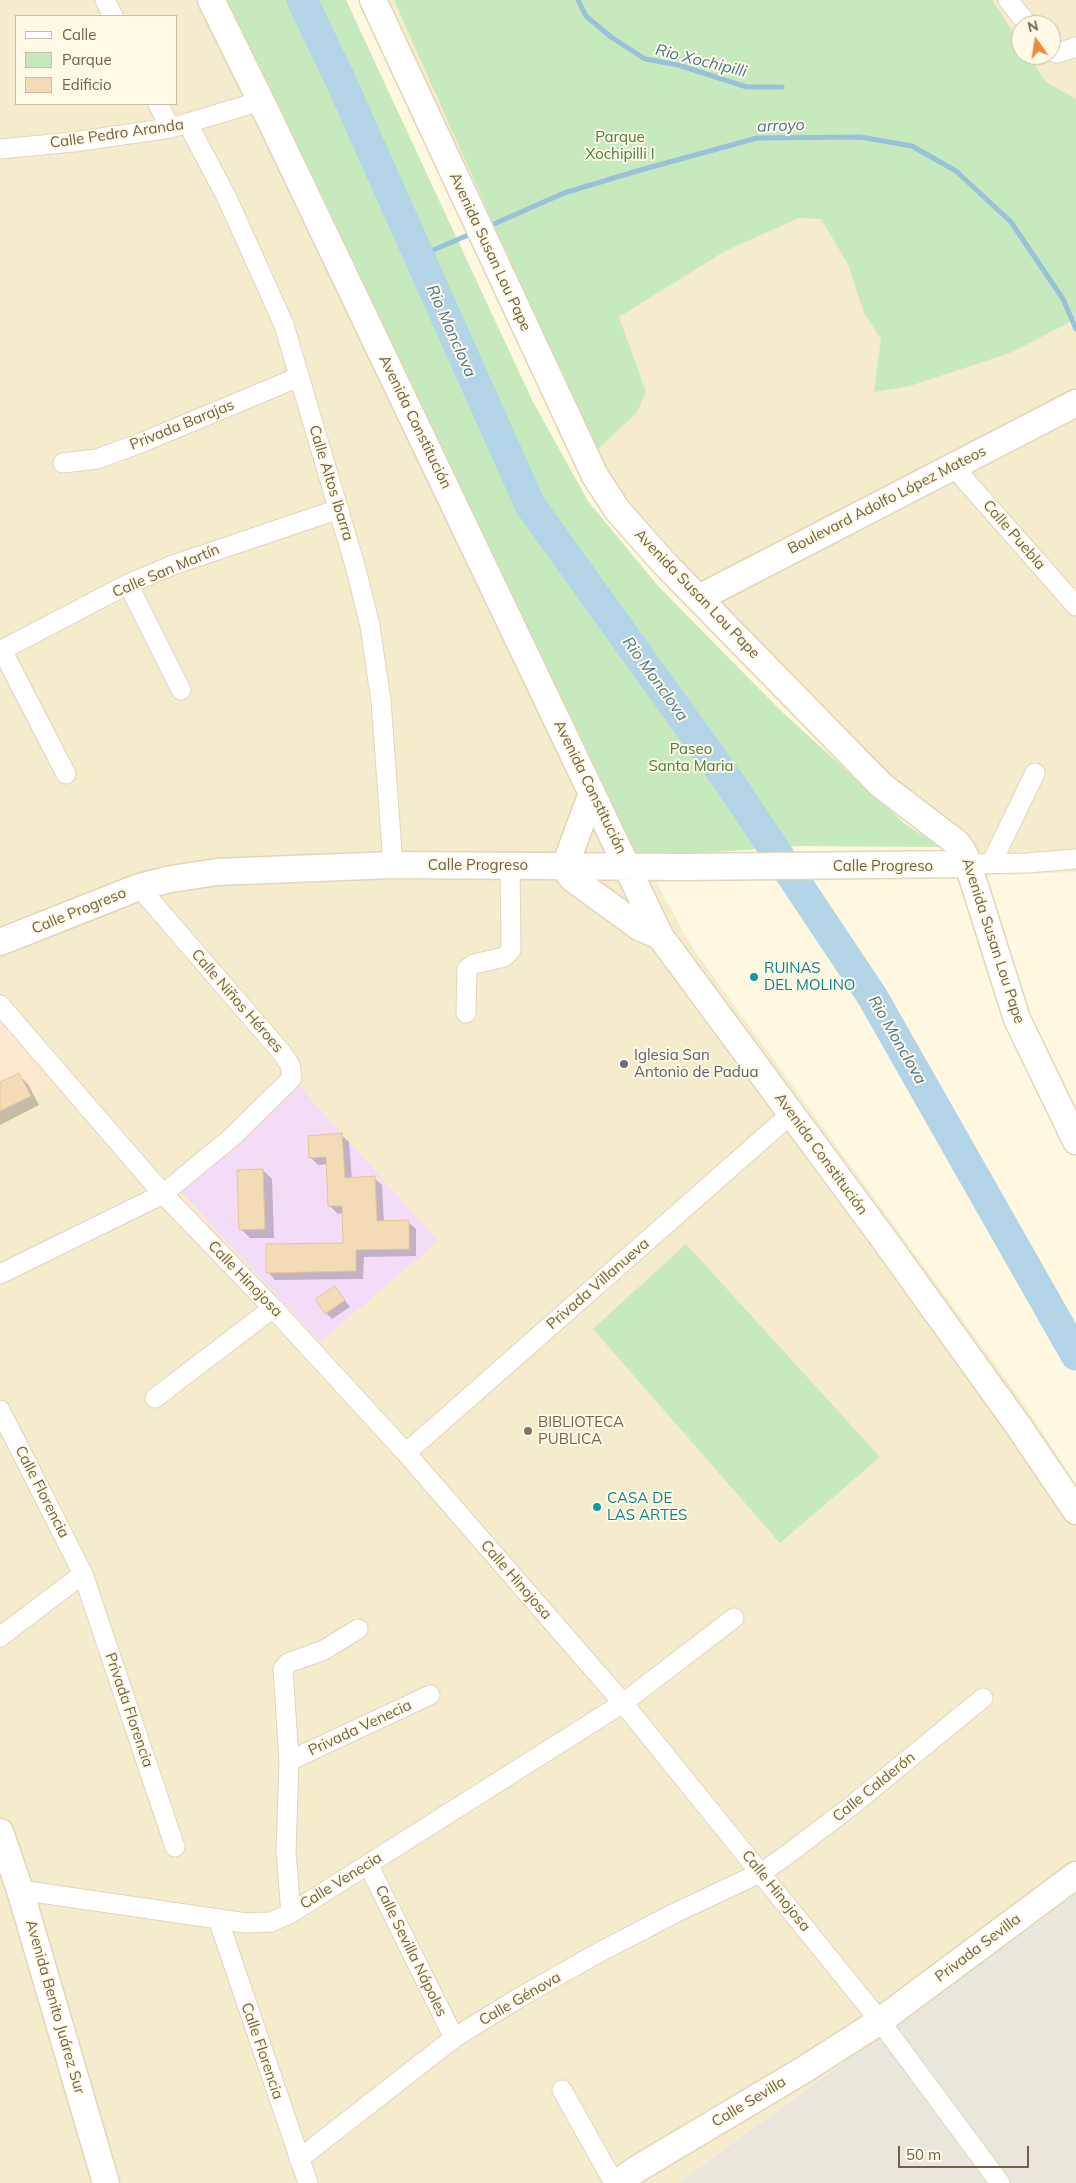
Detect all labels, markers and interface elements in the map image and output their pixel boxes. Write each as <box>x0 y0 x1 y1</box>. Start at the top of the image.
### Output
legend <box>15 15 178 105</box>
north arrow <box>1011 15 1061 65</box>
text: N <box>1026 16 1040 36</box>
text: Calle <box>62 25 96 44</box>
water label: Rio Xochipilli <box>653 40 749 82</box>
text: Parque <box>62 50 112 69</box>
text: Edificio <box>62 75 112 94</box>
street label: Calle Pedro Aranda <box>49 116 185 152</box>
water label: arroyo <box>757 116 805 136</box>
park label: Parque Xochipilli I <box>585 128 655 163</box>
street label: Avenida Susan Lou Pape <box>445 170 535 334</box>
water label: Rio Monclova <box>422 282 480 380</box>
street label: Avenida Constitución <box>375 352 455 492</box>
street label: Privada Barajas <box>127 396 237 454</box>
street label: Calle Altos Ibarra <box>305 423 357 543</box>
street label: Boulevard Adolfo López Mateos <box>785 442 989 558</box>
street label: Calle Puebla <box>979 497 1049 573</box>
street label: Avenida Susan Lou Pape <box>630 526 764 662</box>
street label: Calle San Martín <box>110 540 222 602</box>
water label: Rio Monclova <box>618 633 692 725</box>
street label: Avenida Constitución <box>550 717 630 857</box>
park label: Paseo Santa Maria <box>648 740 734 775</box>
street label: Calle Progreso <box>428 856 528 874</box>
street label: Avenida Susan Lou Pape <box>958 856 1028 1026</box>
street label: Calle Progreso <box>833 857 933 875</box>
street label: Calle Progreso <box>29 884 129 938</box>
street label: Calle Niños Héroes <box>187 946 287 1056</box>
place label: RUINAS DEL MOLINO <box>764 959 855 994</box>
marker: RUINAS DEL MOLINO <box>748 971 760 983</box>
water label: Rio Monclova <box>864 992 930 1088</box>
place label: Iglesia San Antonio de Padua <box>634 1046 759 1081</box>
marker: Iglesia San Antonio de Padua <box>618 1058 630 1070</box>
street label: Avenida Constitución <box>771 1089 871 1219</box>
street label: Privada Villanueva <box>543 1235 653 1333</box>
street label: Calle Hinojosa <box>204 1237 286 1321</box>
place label: BIBLIOTECA PUBLICA <box>538 1413 624 1448</box>
marker: BIBLIOTECA PUBLICA <box>522 1425 534 1437</box>
street label: Calle Florencia <box>11 1443 73 1541</box>
place label: CASA DE LAS ARTES <box>607 1489 687 1524</box>
marker: CASA DE LAS ARTES <box>591 1501 603 1513</box>
street label: Calle Hinojosa <box>477 1537 555 1623</box>
street label: Privada Florencia <box>101 1650 157 1770</box>
street label: Privada Venecia <box>305 1696 415 1760</box>
street label: Calle Calderón <box>829 1748 919 1826</box>
street label: Calle Hinojosa <box>738 1847 814 1935</box>
street label: Calle Venecia <box>297 1849 385 1913</box>
street label: Calle Sevilla Nápoles <box>371 1882 451 2020</box>
street label: Privada Sevilla <box>932 1910 1024 1986</box>
street label: Avenida Benito Juárez Sur <box>21 1918 89 2096</box>
street label: Calle Génova <box>476 1968 564 2030</box>
street label: Calle Florencia <box>237 2000 287 2102</box>
street label: Calle Sevilla <box>709 2073 789 2131</box>
scale bar <box>901 2136 1032 2168</box>
text: 50 m <box>906 2145 941 2164</box>

